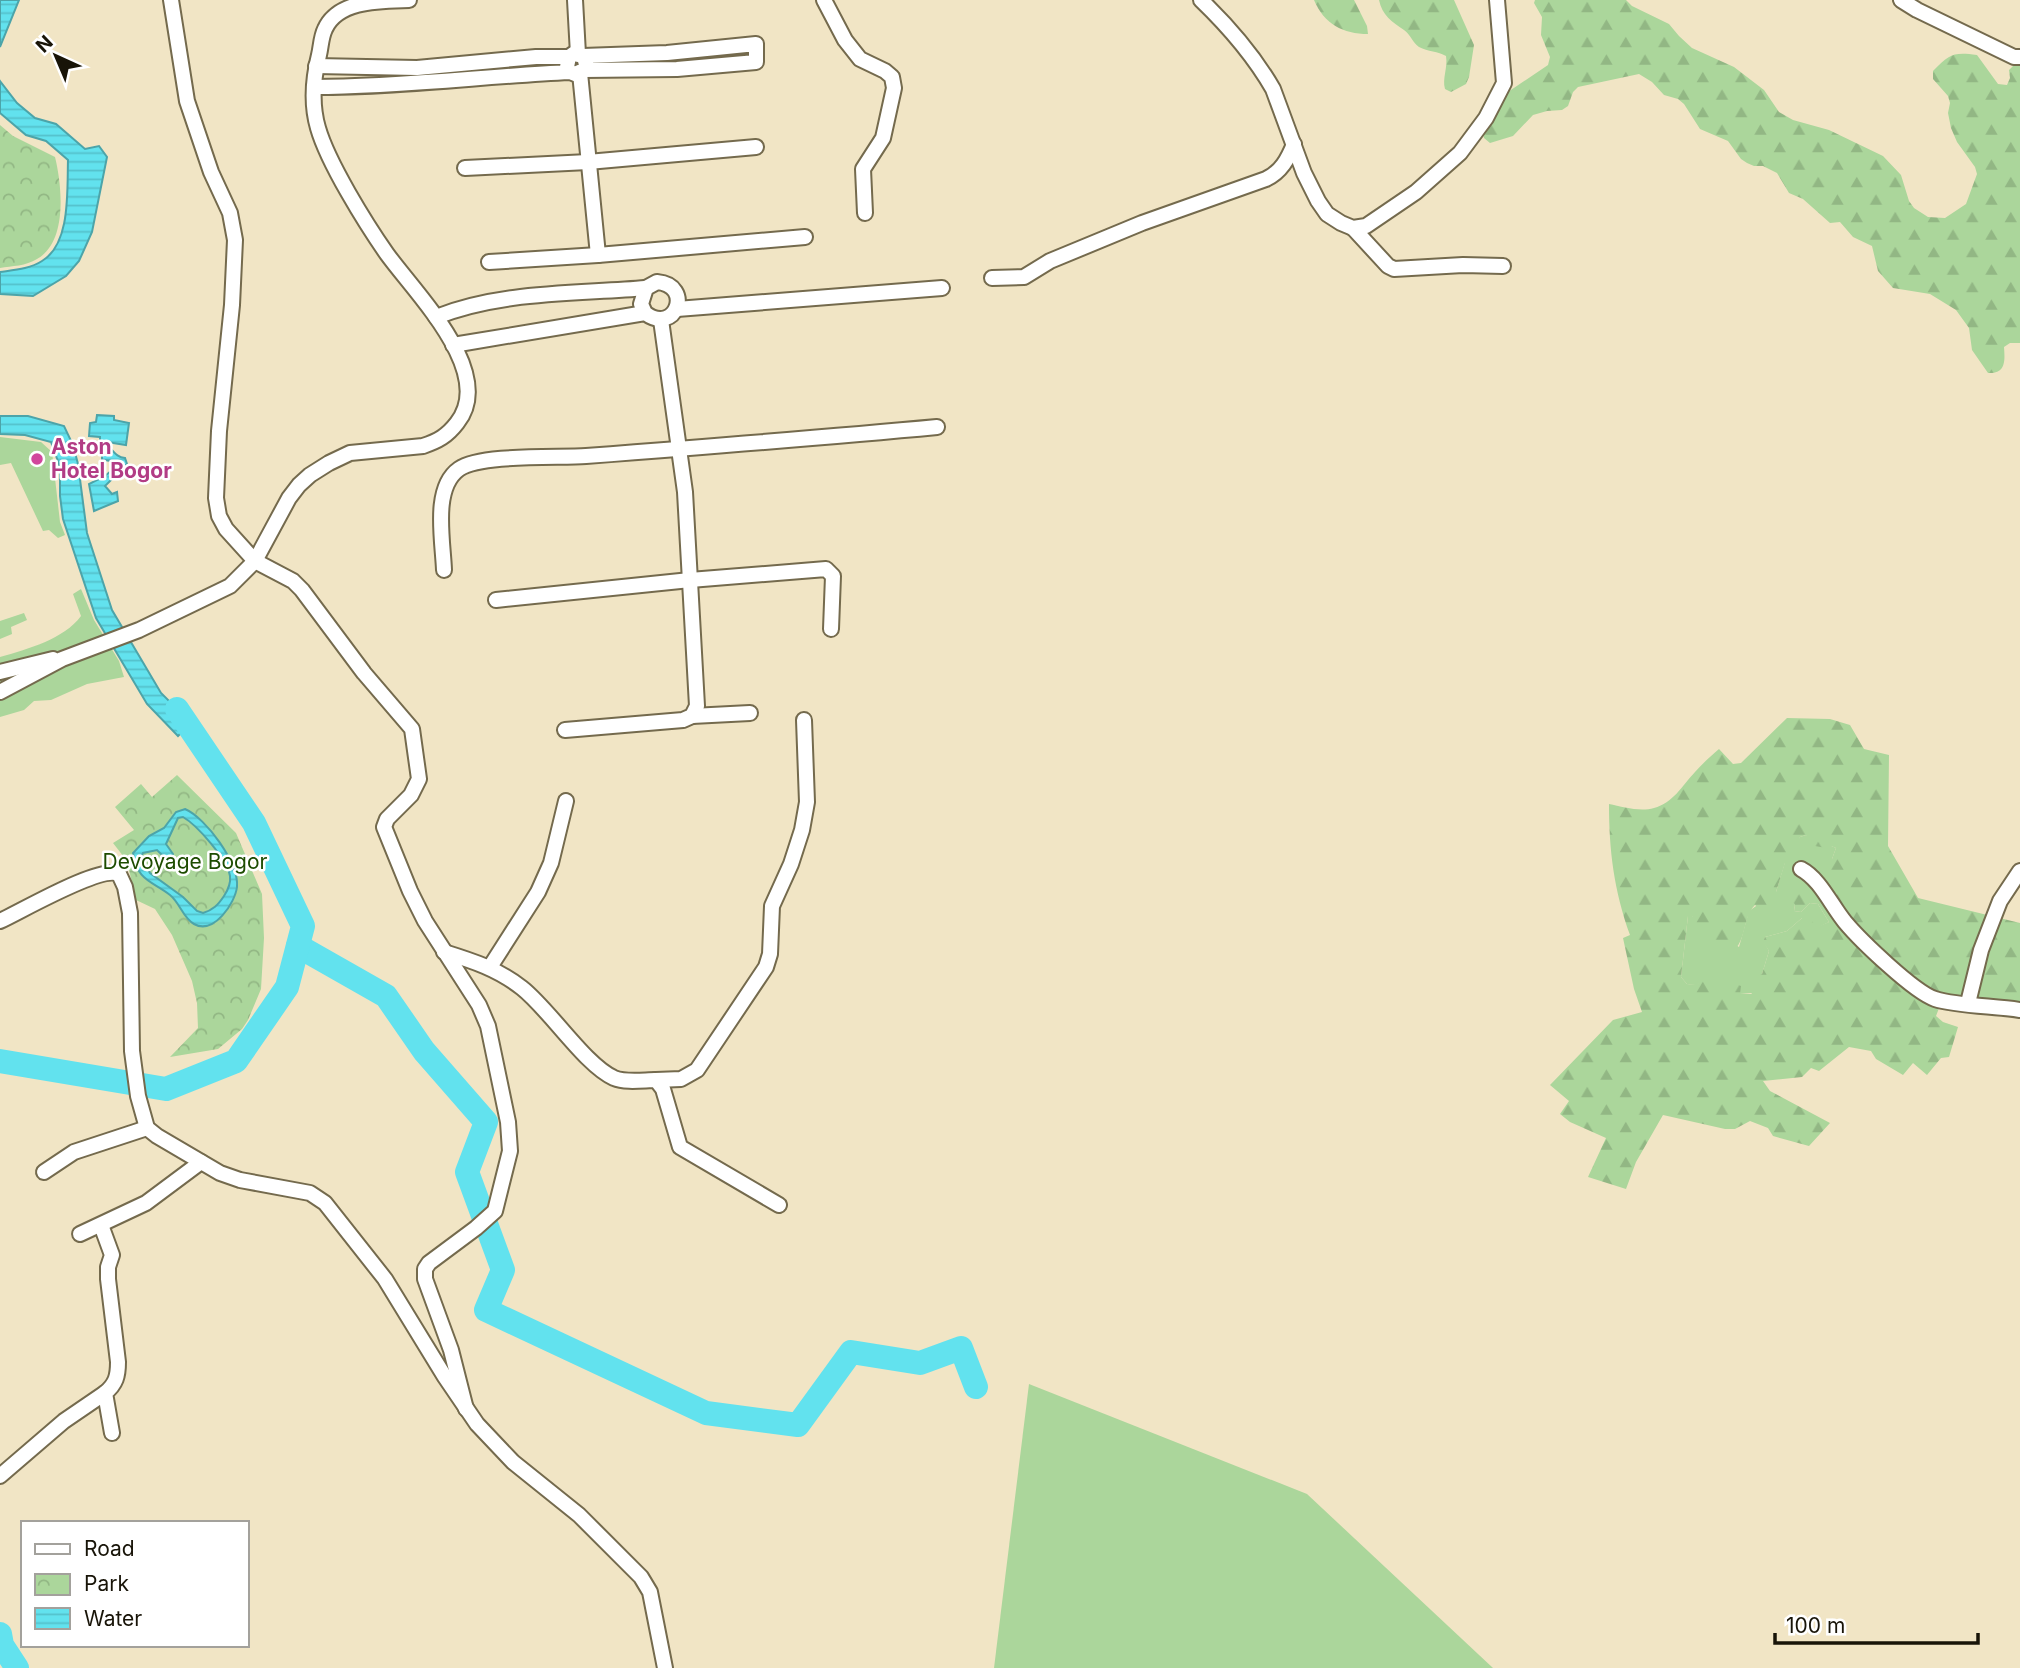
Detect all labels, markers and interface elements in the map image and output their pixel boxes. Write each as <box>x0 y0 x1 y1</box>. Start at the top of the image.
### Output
north arrow <box>21 21 91 91</box>
text: N <box>31 31 58 57</box>
place label: Aston Hotel Bogor <box>51 434 172 483</box>
marker: Aston Hotel Bogor <box>29 451 45 467</box>
park label: Devoyage Bogor <box>103 849 267 874</box>
legend <box>21 1521 248 1647</box>
text: Road <box>84 1536 135 1561</box>
text: Park <box>84 1571 129 1596</box>
scale bar <box>1775 1602 1978 1646</box>
text: Water <box>84 1606 142 1631</box>
text: 100 m <box>1786 1613 1845 1638</box>

